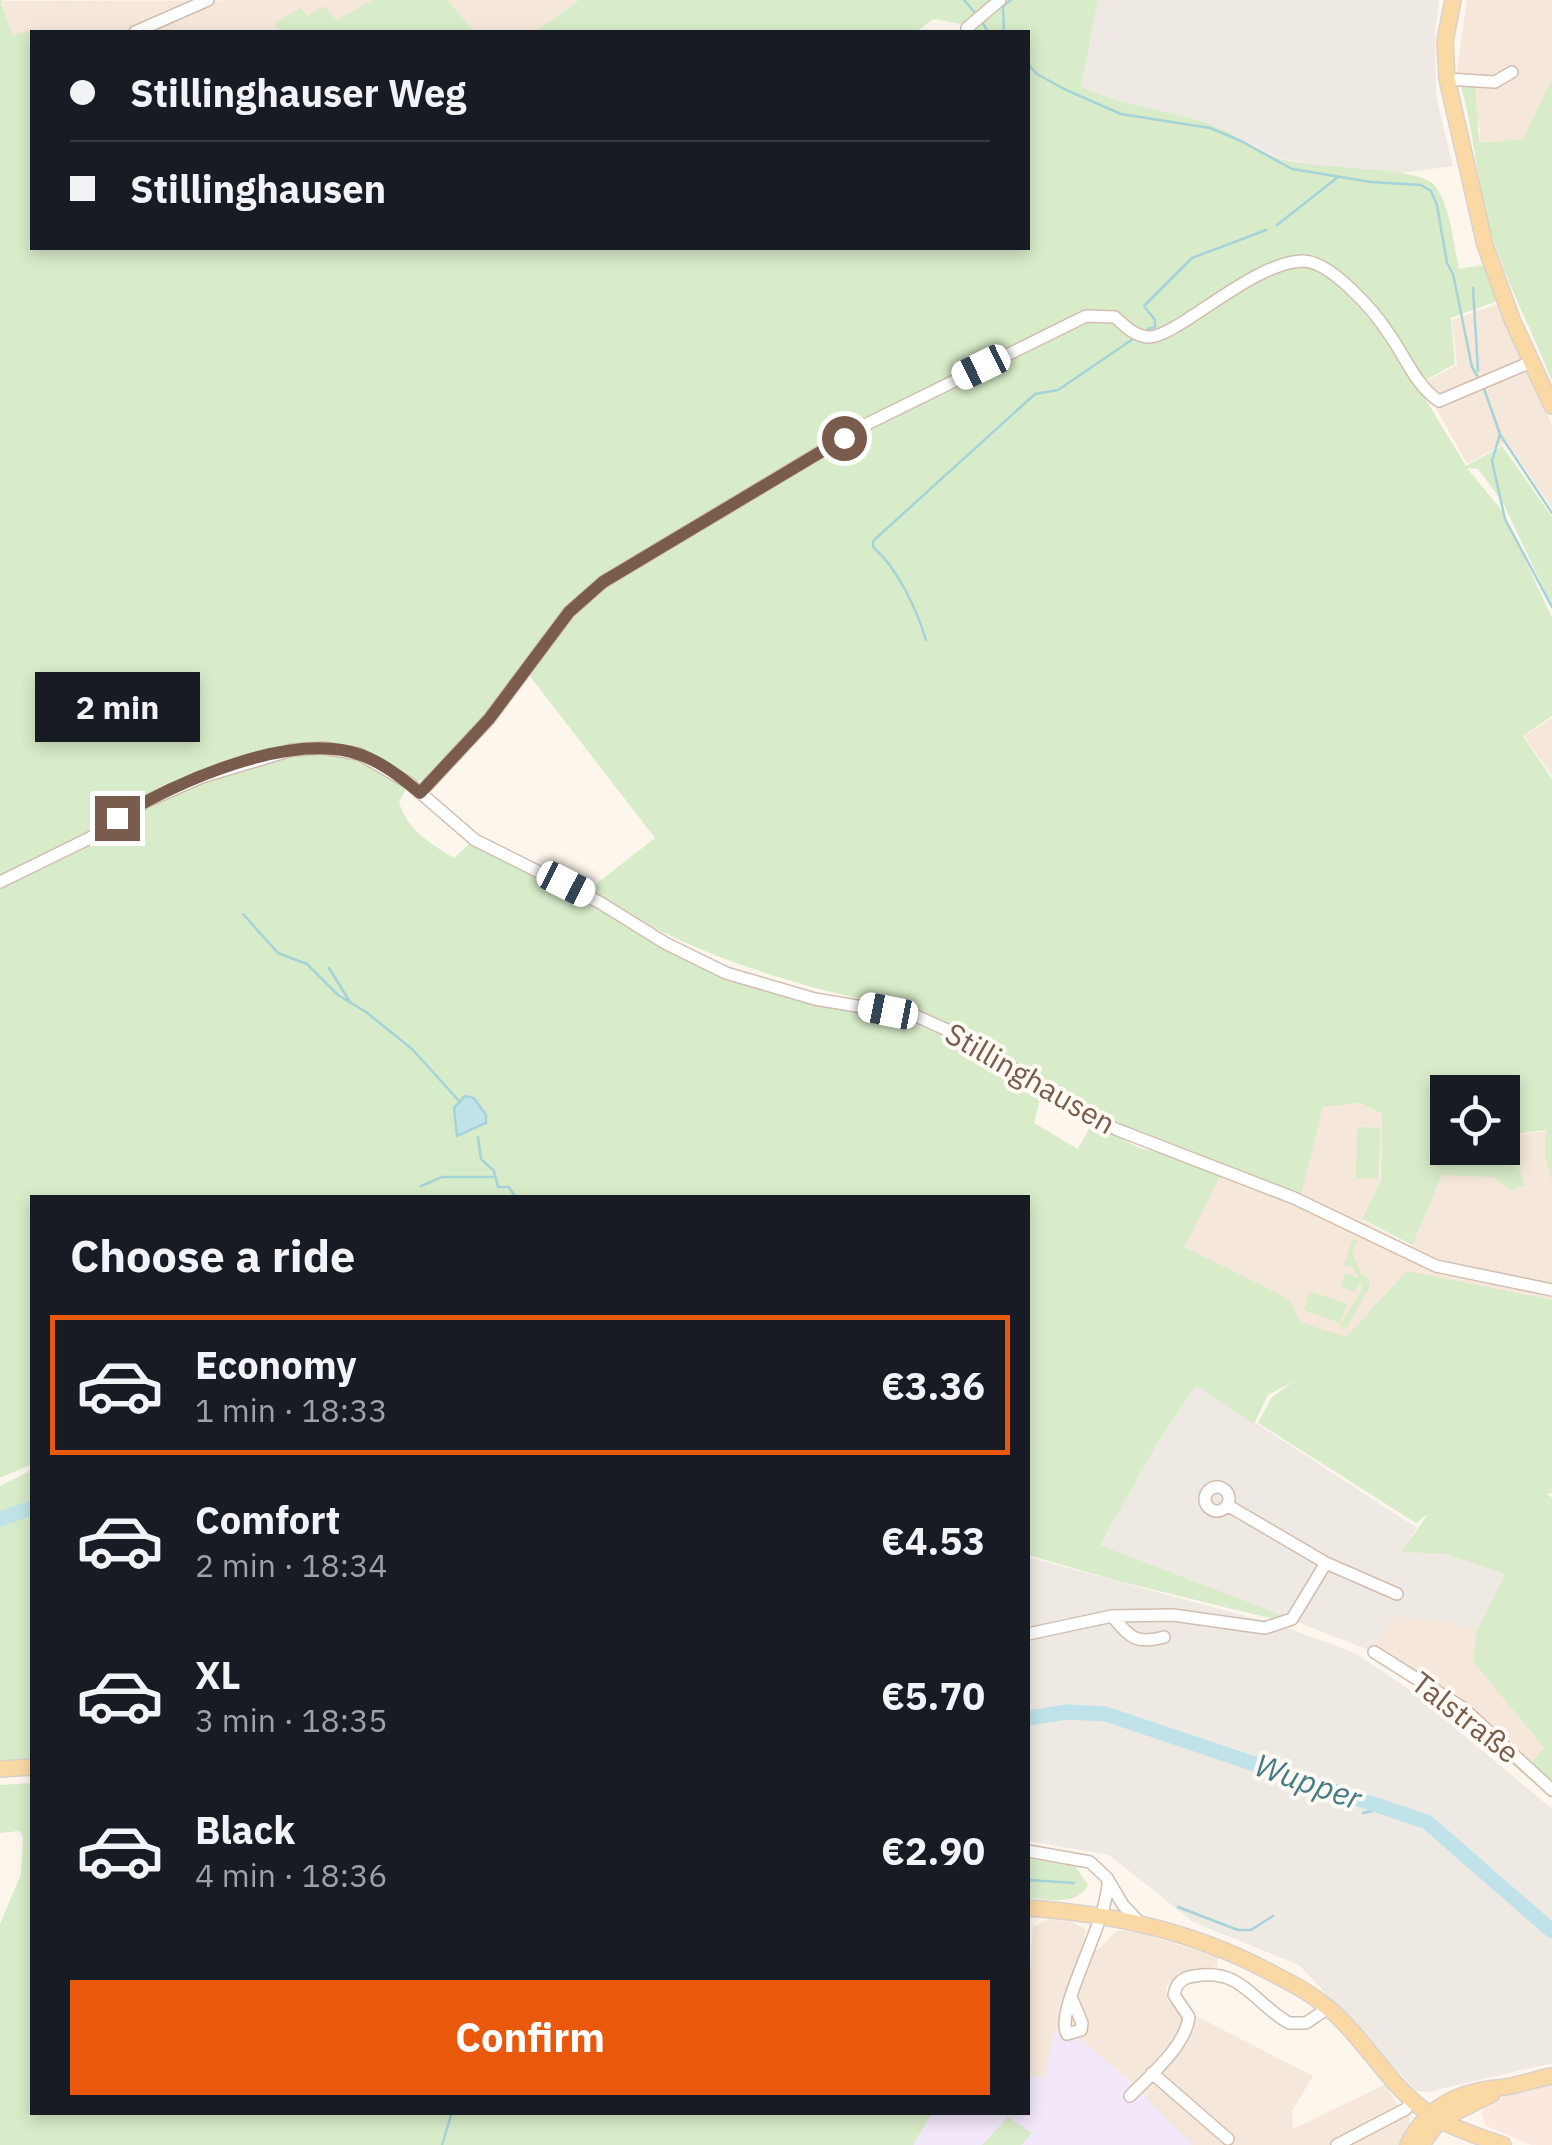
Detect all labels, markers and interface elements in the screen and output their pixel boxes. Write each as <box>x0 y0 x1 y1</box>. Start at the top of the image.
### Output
text: Stillinghauser Weg <box>130 68 466 117</box>
text: Stillinghausen <box>130 164 386 213</box>
car <box>947 340 1015 394</box>
route start <box>822 416 867 461</box>
callout: 2 min <box>34 673 200 743</box>
text: 2 min <box>76 686 159 728</box>
route end <box>95 796 140 841</box>
car <box>532 857 600 911</box>
car <box>856 991 920 1031</box>
street label: Stillinghausen <box>939 1013 1123 1142</box>
map controls <box>1430 1075 1520 1165</box>
button: locate <box>1430 1075 1520 1165</box>
text: Choose a ride <box>70 1226 355 1284</box>
icon: car <box>75 1340 165 1430</box>
text: Economy <box>195 1340 357 1389</box>
text: €3.36 <box>881 1361 985 1410</box>
text: 1 min · 18:33 <box>195 1389 388 1431</box>
icon: car <box>75 1495 165 1585</box>
text: Comfort <box>195 1495 340 1544</box>
text: €4.53 <box>881 1516 985 1565</box>
text: 2 min · 18:34 <box>195 1544 388 1586</box>
icon: car <box>75 1650 165 1740</box>
text: XL <box>195 1650 241 1699</box>
street label: Talstraße <box>1404 1662 1528 1771</box>
text: €5.70 <box>881 1671 985 1720</box>
text: 3 min · 18:35 <box>195 1699 388 1741</box>
water label: Wupper <box>1249 1743 1368 1819</box>
icon: car <box>75 1805 165 1895</box>
text: Black <box>195 1805 295 1854</box>
text: €2.90 <box>881 1826 985 1875</box>
text: 4 min · 18:36 <box>195 1854 388 1896</box>
button: Confirm <box>70 1980 990 2095</box>

